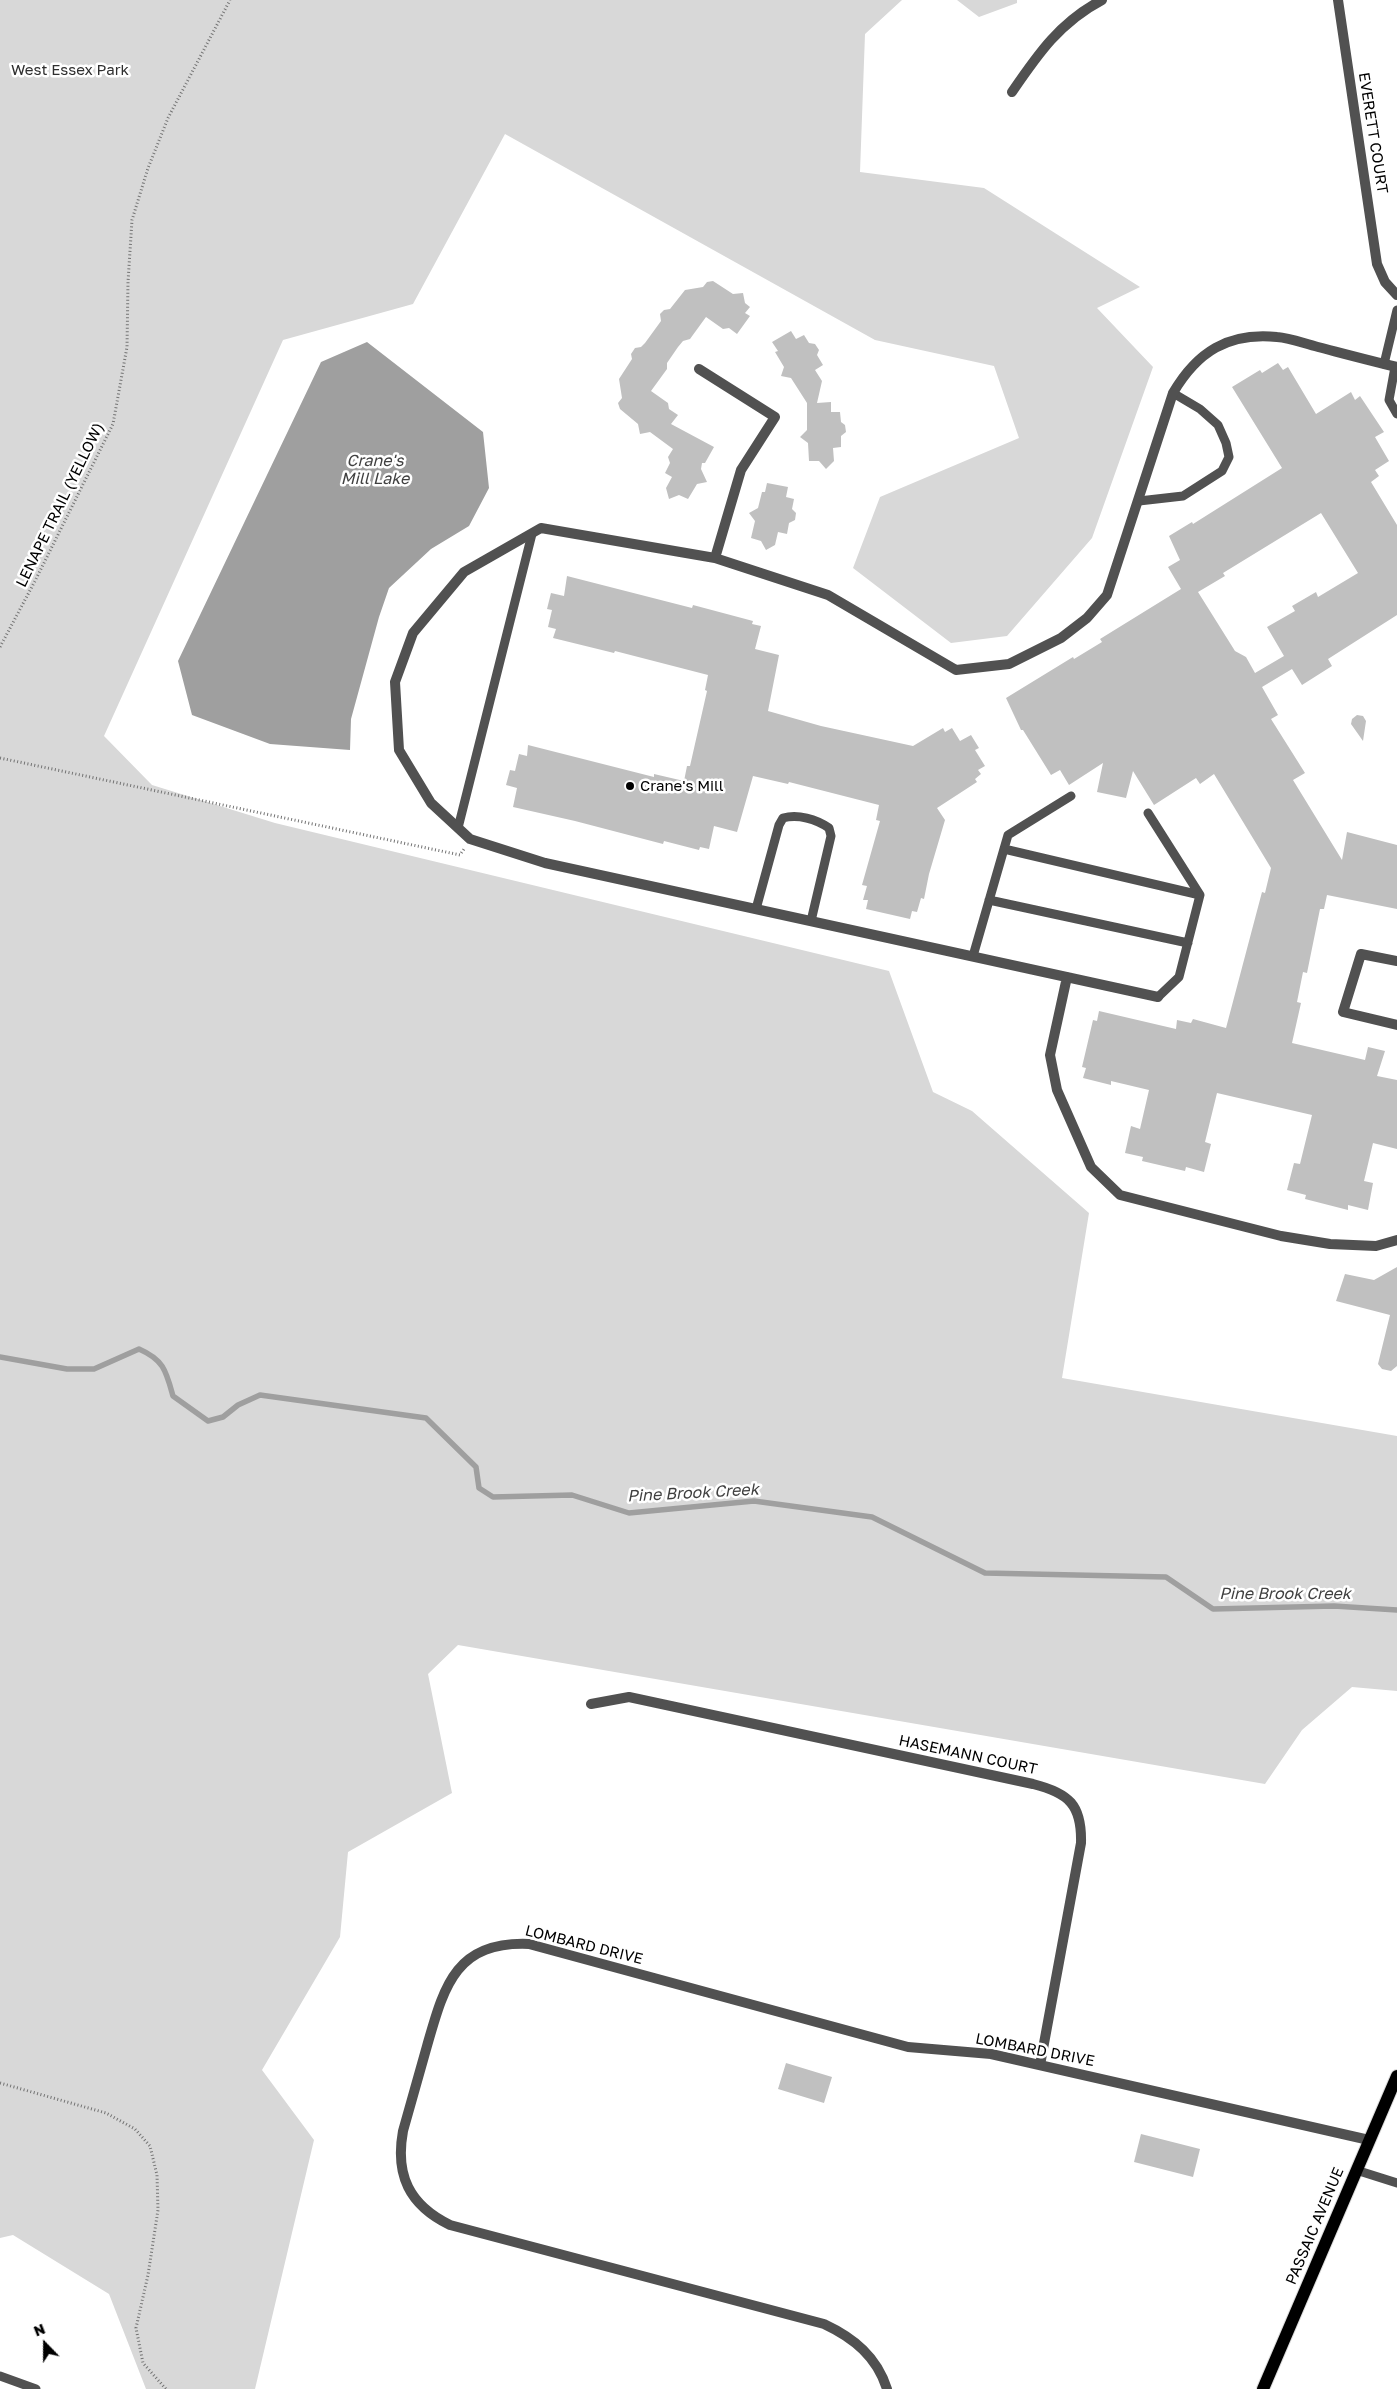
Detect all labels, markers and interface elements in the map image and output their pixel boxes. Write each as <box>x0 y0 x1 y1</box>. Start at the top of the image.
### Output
park label: West Essex Park <box>11 61 129 79</box>
street label: EVERETT COURT <box>1355 71 1391 195</box>
street label: LENAPE TRAIL (YELLOW) <box>12 420 108 590</box>
water label: Crane's Mill Lake <box>341 451 409 489</box>
place label: Crane's Mill <box>640 777 724 795</box>
marker: Crane's Mill <box>624 780 636 792</box>
water label: Pine Brook Creek <box>627 1480 759 1506</box>
water label: Pine Brook Creek <box>1219 1584 1351 1604</box>
street label: HASEMANN COURT <box>897 1732 1039 1778</box>
street label: LOMBARD DRIVE <box>523 1922 645 1968</box>
street label: LOMBARD DRIVE <box>974 2030 1096 2070</box>
street label: PASSAIC AVENUE <box>1282 2165 1348 2287</box>
north arrow <box>20 2319 70 2369</box>
text: N <box>31 2320 47 2340</box>

